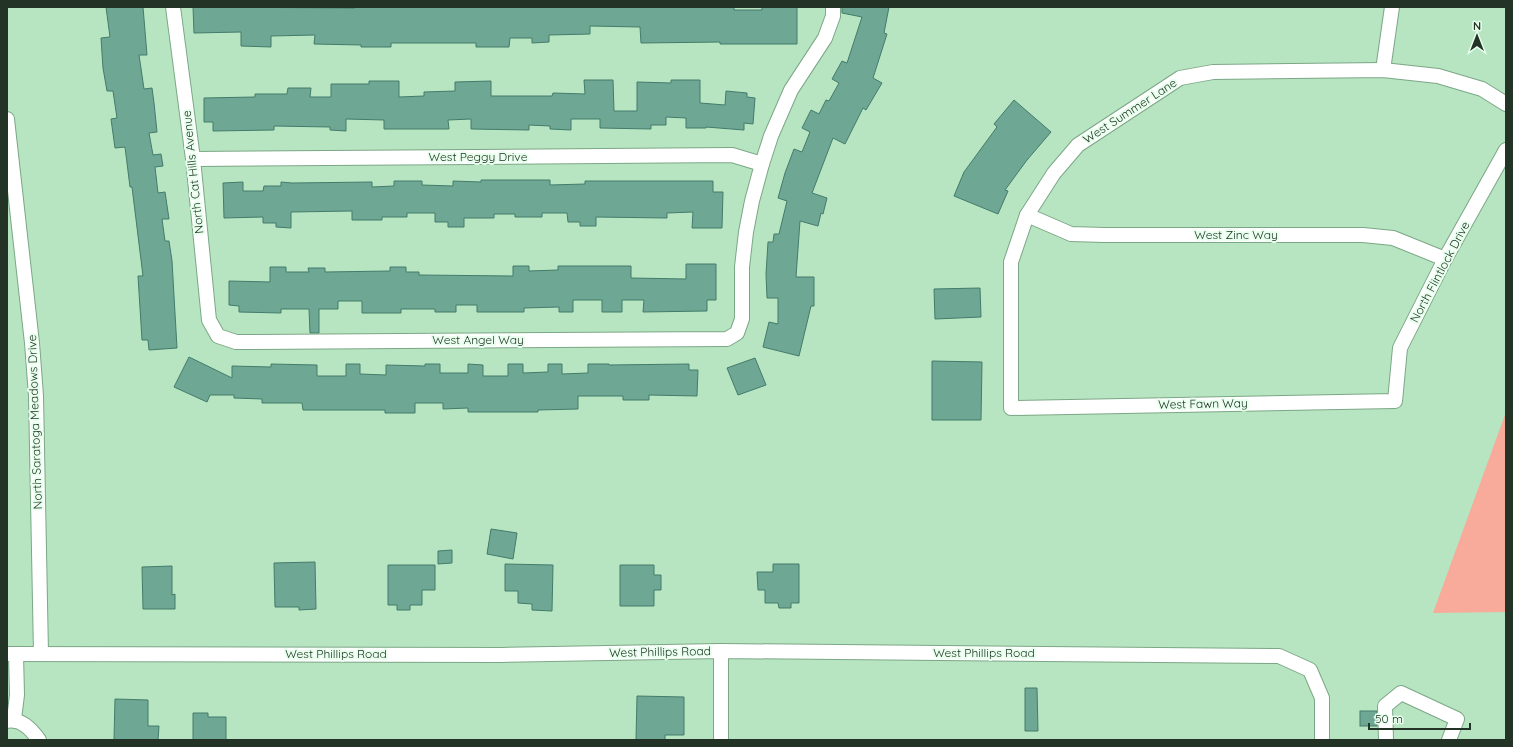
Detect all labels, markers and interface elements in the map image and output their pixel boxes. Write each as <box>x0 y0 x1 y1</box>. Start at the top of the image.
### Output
north arrow <box>1457 16 1497 56</box>
text: N <box>1473 19 1481 33</box>
street label: West Summer Lane <box>1080 75 1180 146</box>
street label: North Cat Hills Avenue <box>179 109 206 234</box>
street label: West Peggy Drive <box>429 149 528 164</box>
street label: North Flintlock Drive <box>1407 218 1473 325</box>
street label: West Zinc Way <box>1194 227 1278 242</box>
street label: West Angel Way <box>432 332 524 347</box>
street label: North Saratoga Meadows Drive <box>24 334 45 510</box>
street label: West Fawn Way <box>1158 395 1248 412</box>
street label: West Phillips Road <box>609 643 711 660</box>
street label: West Phillips Road <box>933 645 1035 660</box>
street label: West Phillips Road <box>285 646 387 661</box>
scale bar <box>1369 705 1470 731</box>
text: 50 m <box>1375 711 1403 726</box>

